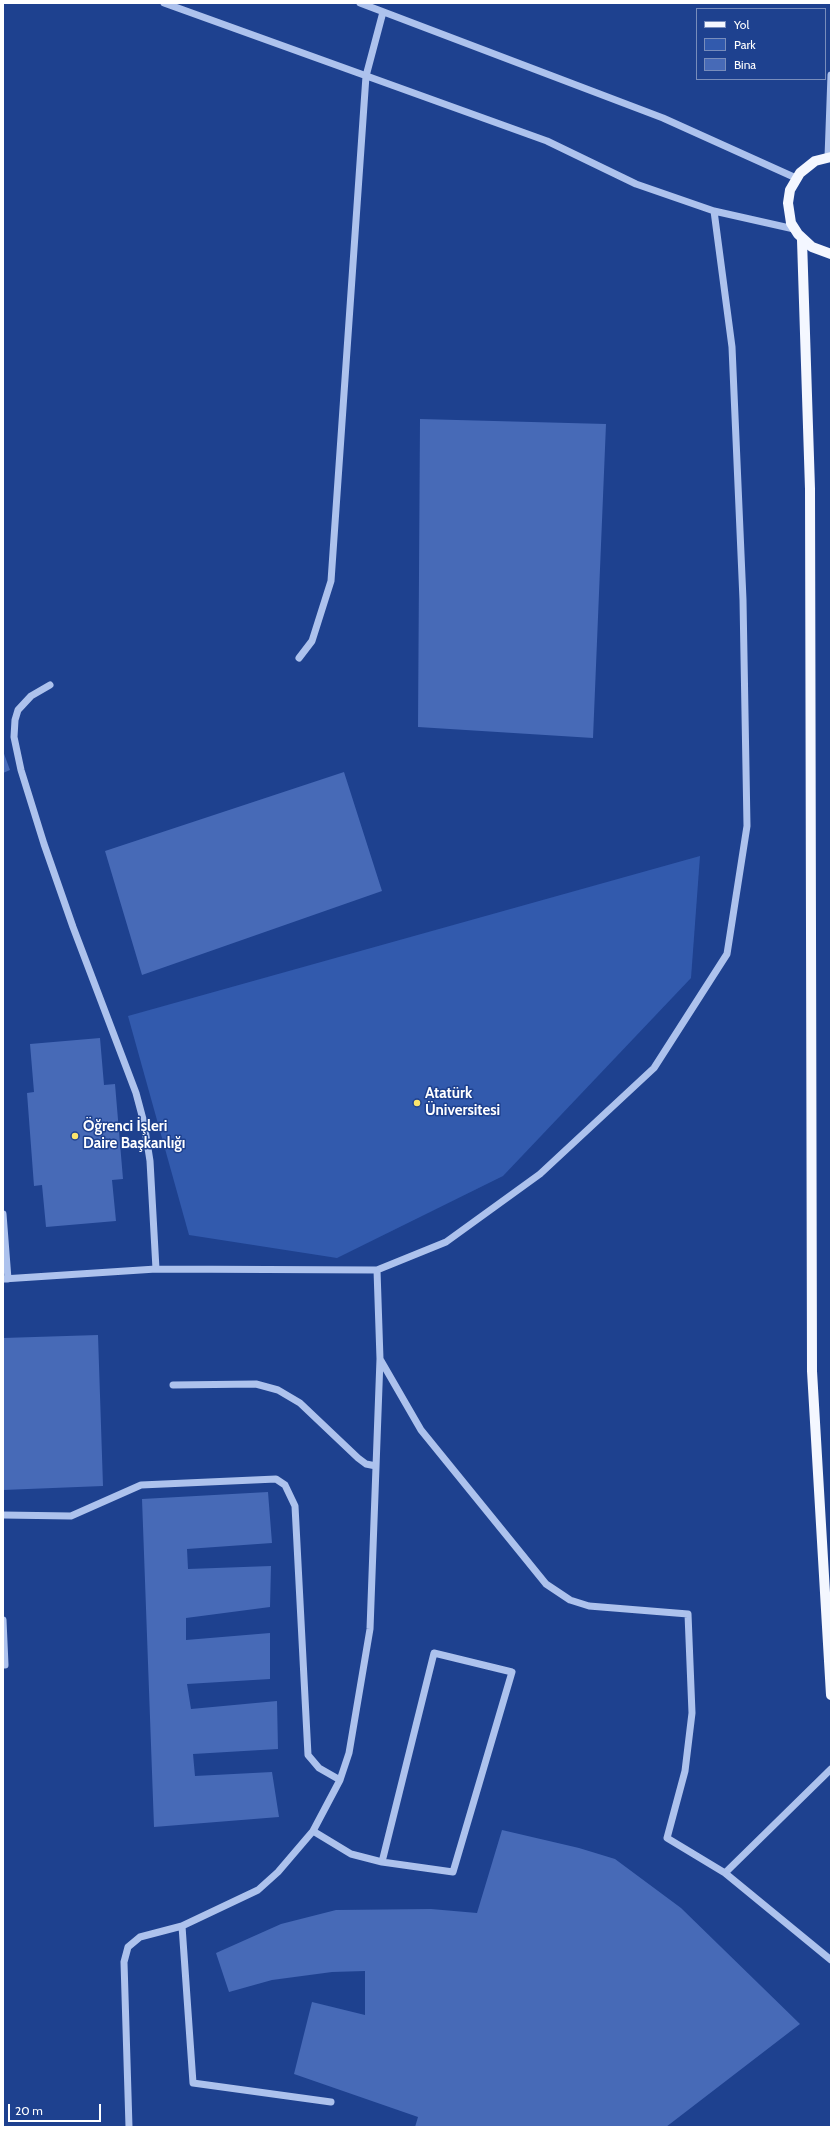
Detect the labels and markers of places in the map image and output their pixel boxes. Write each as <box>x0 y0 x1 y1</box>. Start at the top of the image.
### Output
place label: Atatürk Üniversitesi <box>425 1085 500 1120</box>
marker: Atatürk Üniversitesi <box>412 1098 422 1108</box>
place label: Öğrenci İşleri Daire Başkanlığı <box>83 1118 185 1153</box>
marker: Öğrenci İşleri Daire Başkanlığı <box>70 1131 80 1141</box>

